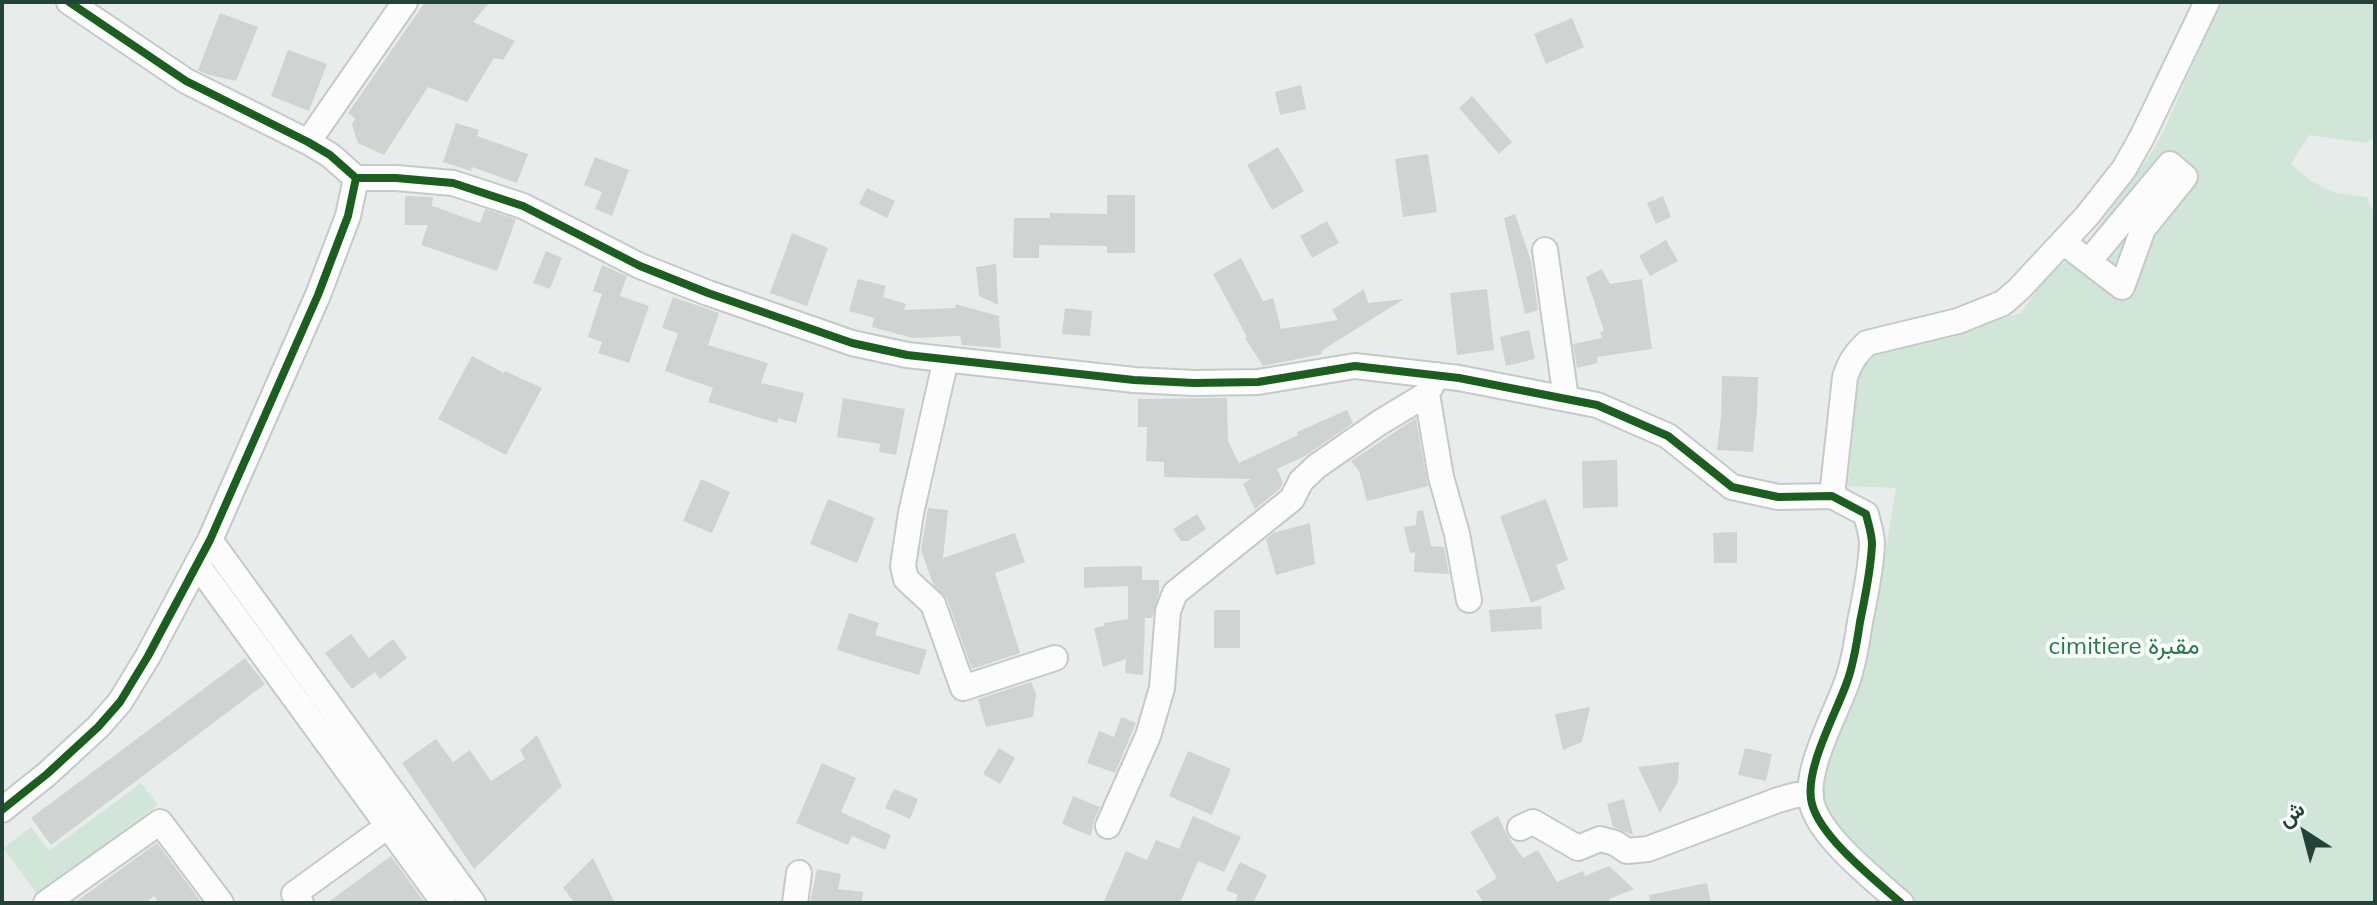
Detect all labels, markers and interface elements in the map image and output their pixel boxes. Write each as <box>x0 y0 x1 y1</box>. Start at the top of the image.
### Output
park label: cimitiere مقبرة <box>2048 633 2200 661</box>
north arrow <box>2265 793 2345 873</box>
text: ش <box>2272 794 2310 833</box>

